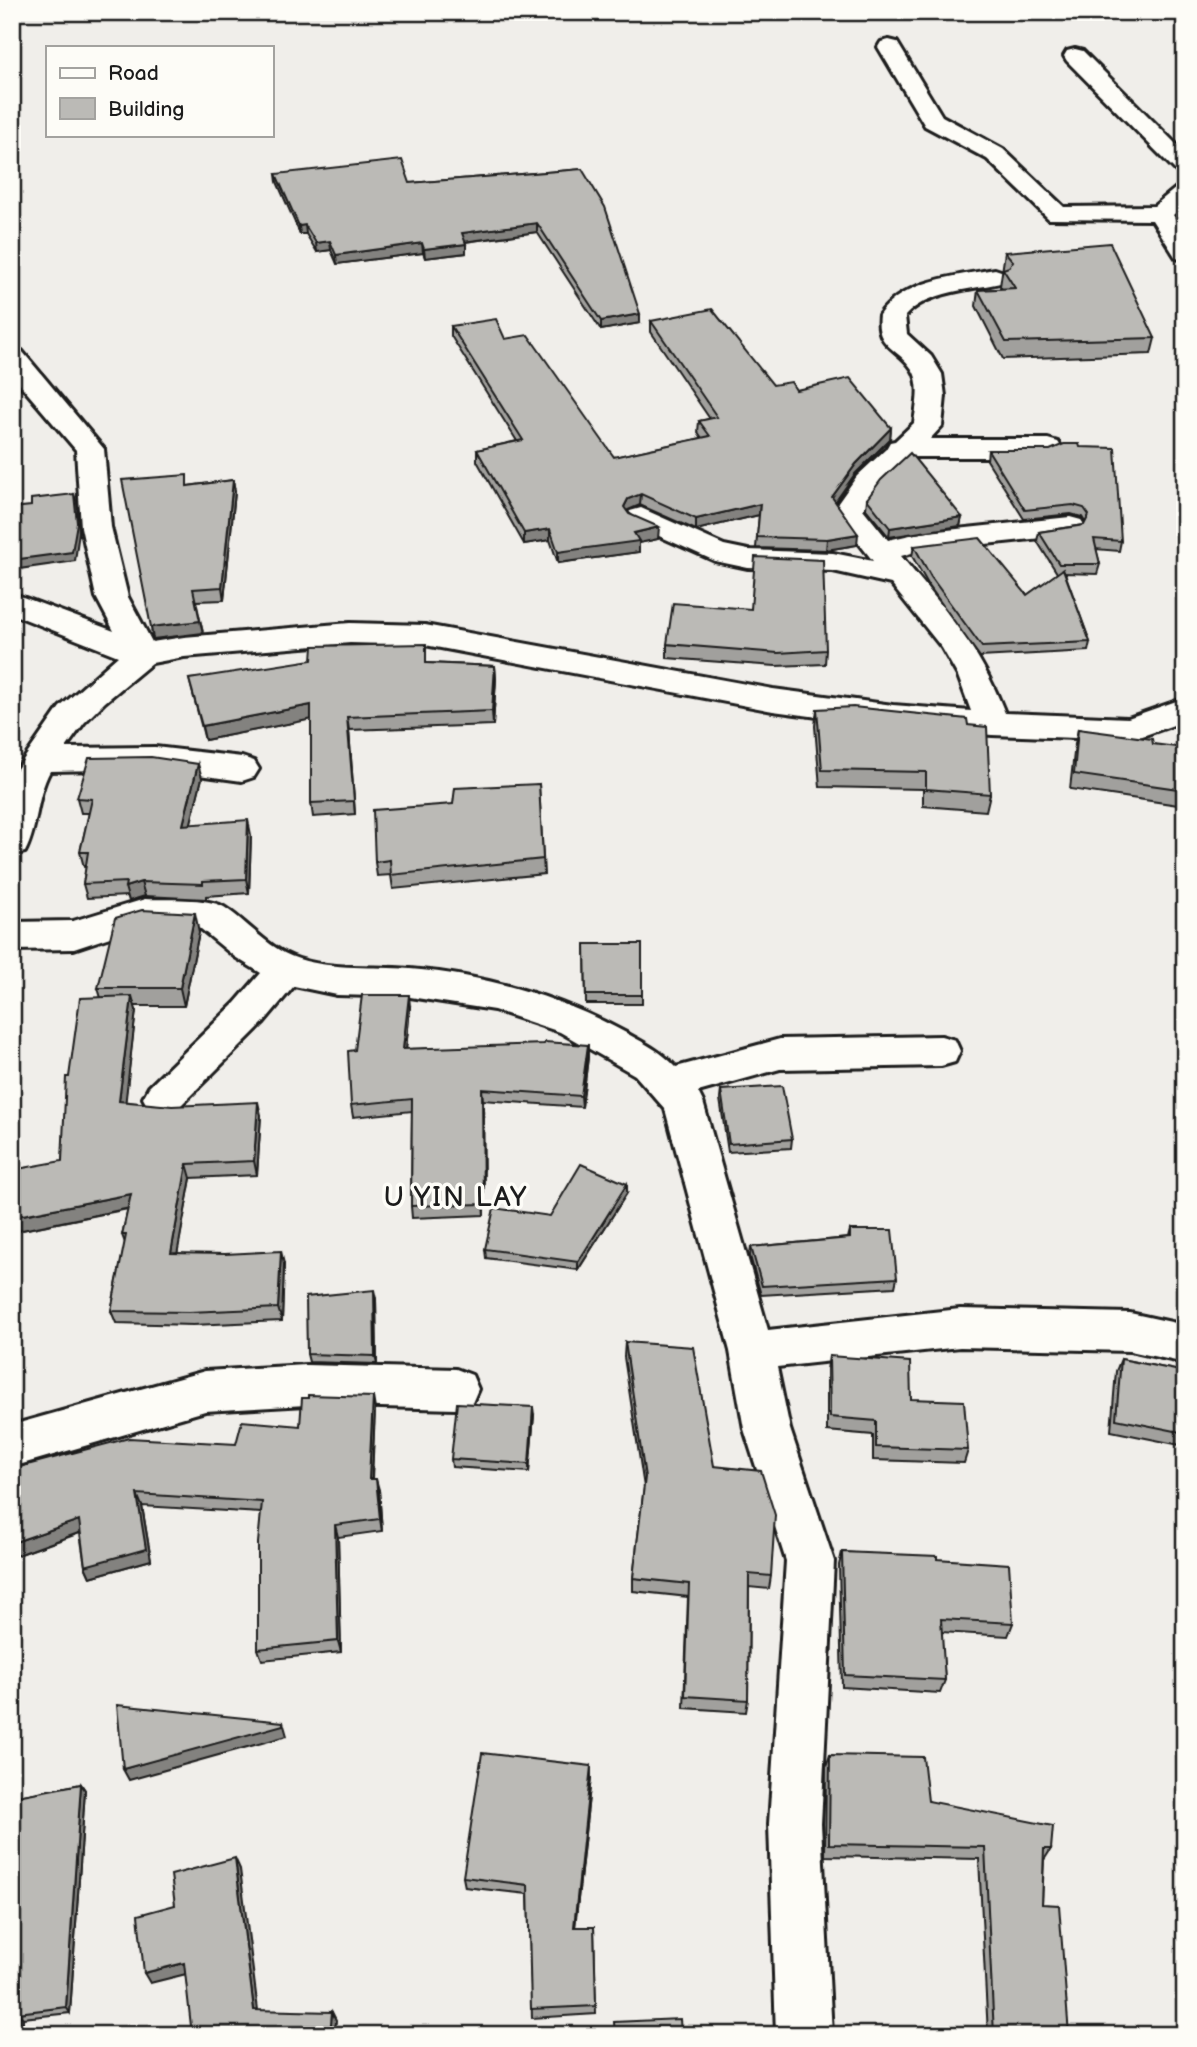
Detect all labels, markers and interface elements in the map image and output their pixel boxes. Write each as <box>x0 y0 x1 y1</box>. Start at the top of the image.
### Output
legend <box>46 46 273 136</box>
text: Road <box>108 61 159 86</box>
text: Building <box>108 97 184 122</box>
district label: U YIN LAY <box>384 1181 528 1214</box>

